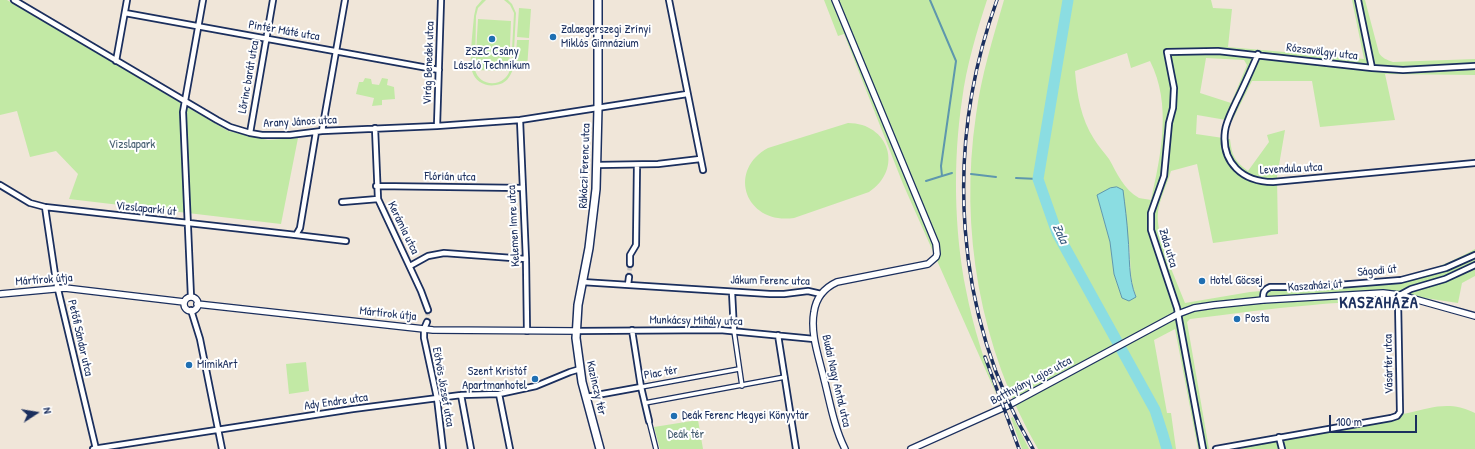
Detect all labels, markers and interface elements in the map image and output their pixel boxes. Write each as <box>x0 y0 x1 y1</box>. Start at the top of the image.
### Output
street label: Pintér Máté utca <box>247 18 321 44</box>
street label: Virág Benedek utca <box>420 21 438 105</box>
place label: Zalaegerszegi Zrínyi Miklós Gimnázium <box>561 23 651 51</box>
marker: Zalaegerszegi Zrínyi Miklós Gimnázium <box>548 32 558 42</box>
marker: ZSZC Csány László Technikum <box>487 34 497 44</box>
street label: Lőrinc barát utca <box>236 40 262 114</box>
street label: Rózsavölgyi utca <box>1286 40 1358 64</box>
place label: ZSZC Csány László Technikum <box>454 45 530 73</box>
street label: Arany János utca <box>263 113 337 131</box>
street label: Rákóczi Ferenc utca <box>576 123 594 209</box>
park label: Vizslapark <box>109 138 155 152</box>
street label: Levendula utca <box>1259 160 1323 178</box>
street label: Flórián utca <box>424 169 476 185</box>
street label: Kelemen Imre utca <box>505 185 523 267</box>
street label: Vizslaparki út <box>115 199 177 219</box>
street label: Kerámia utca <box>384 199 422 257</box>
water label: Zala <box>1049 222 1071 246</box>
street label: Zala utca <box>1155 227 1181 269</box>
street label: Ságodi út <box>1357 262 1397 280</box>
street label: Mártírok útja <box>15 271 73 289</box>
street label: Jákum Ferenc utca <box>730 273 810 289</box>
place label: Hotel Göcsej <box>1210 274 1263 288</box>
marker: Hotel Göcsej <box>1197 276 1207 286</box>
street label: Kaszaházi út <box>1287 277 1343 295</box>
district label: KASZAHÁZA <box>1339 294 1419 314</box>
street label: Petőfi Sándor utca <box>64 298 96 378</box>
street label: Mártírok útja <box>359 304 417 324</box>
place label: Posta <box>1245 312 1269 326</box>
street label: Munkácsy Mihály utca <box>649 313 743 329</box>
marker: Posta <box>1232 314 1242 324</box>
street label: Budai Nagy Antal utca <box>818 333 854 429</box>
street label: Vásártér utca <box>1381 334 1397 394</box>
street label: Eötvös József utca <box>429 346 457 428</box>
street label: Batthyány Lajos utca <box>988 354 1074 408</box>
place label: MimikArt <box>197 358 237 372</box>
street label: Kazinczy tér <box>583 359 609 417</box>
marker: MimikArt <box>184 360 194 370</box>
street label: Piac tér <box>643 363 679 383</box>
place label: Szent Kristóf Apartmanhotel <box>462 365 527 393</box>
marker: Szent Kristóf Apartmanhotel <box>530 374 540 384</box>
street label: Ady Endre utca <box>303 390 369 414</box>
north arrow <box>16 393 56 433</box>
text: N <box>40 406 55 415</box>
scale bar <box>1331 407 1419 433</box>
place label: Deák Ferenc Megyei Könyvtár <box>682 409 809 423</box>
marker: Deák Ferenc Megyei Könyvtár <box>669 411 679 421</box>
text: 100 m <box>1336 413 1362 430</box>
park label: Deák tér <box>668 428 704 442</box>

